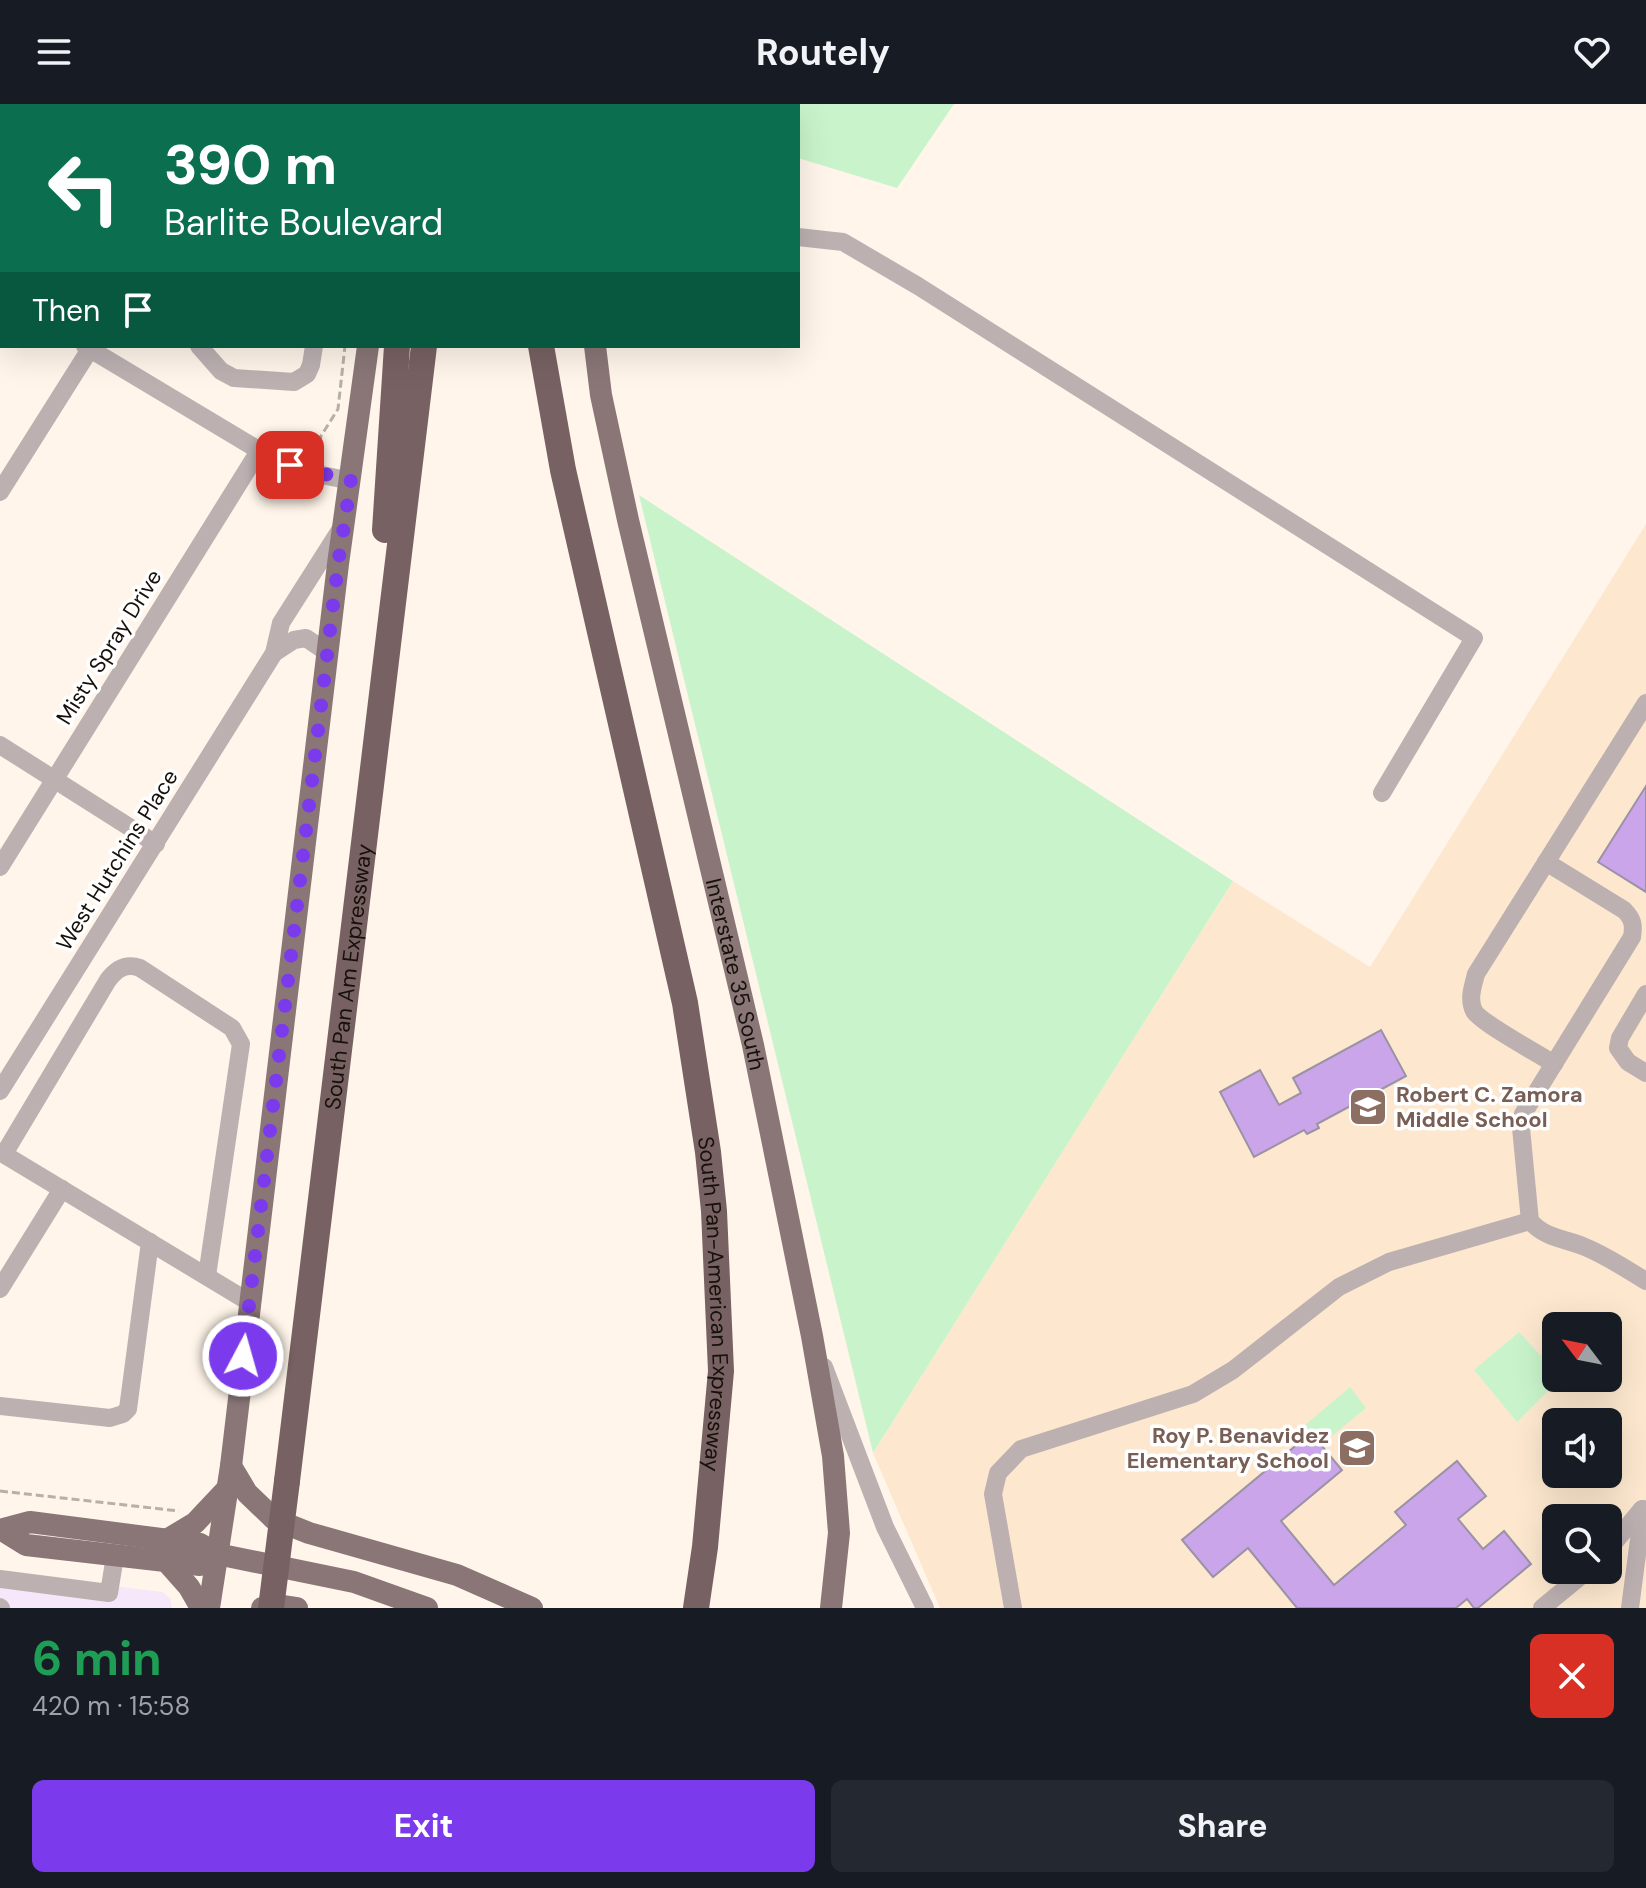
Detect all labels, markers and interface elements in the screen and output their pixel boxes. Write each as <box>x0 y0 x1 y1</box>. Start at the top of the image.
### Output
text: Routely <box>756 29 890 76</box>
icon: menu <box>32 30 76 74</box>
icon: heart <box>1570 30 1614 74</box>
text: 390 m <box>164 128 337 201</box>
icon: left <box>32 136 136 240</box>
text: Barlite Boulevard <box>164 199 443 246</box>
icon: arrive <box>116 288 160 332</box>
text: Then <box>32 291 100 330</box>
pin <box>256 431 324 499</box>
icon: arrive <box>268 443 312 487</box>
street label: Misty Spray Drive <box>50 564 168 730</box>
street label: West Hutchins Place <box>49 764 185 956</box>
street label: South Pan Am Expressway <box>317 842 378 1111</box>
street label: Interstate 35 South <box>699 875 772 1073</box>
place label: Robert C. Zamora Middle School <box>1396 1080 1583 1134</box>
school or university icon: Robert C. Zamora Middle School <box>1347 1086 1389 1128</box>
street label: South Pan-American Expressway <box>691 1134 736 1473</box>
north arrow <box>1542 1312 1622 1392</box>
map controls <box>1542 1312 1622 1584</box>
position arrow <box>201 1314 285 1398</box>
button: sound <box>1542 1408 1622 1488</box>
place label: Roy P. Benavidez Elementary School <box>1127 1421 1329 1475</box>
school or university icon: Roy P. Benavidez Elementary School <box>1336 1427 1378 1469</box>
button: search <box>1542 1504 1622 1584</box>
text: 6 min <box>32 1627 162 1690</box>
button: close <box>1530 1634 1614 1718</box>
text: 420 m · 15:58 <box>32 1689 190 1723</box>
button: Exit <box>32 1780 815 1872</box>
button: Share <box>831 1780 1614 1872</box>

